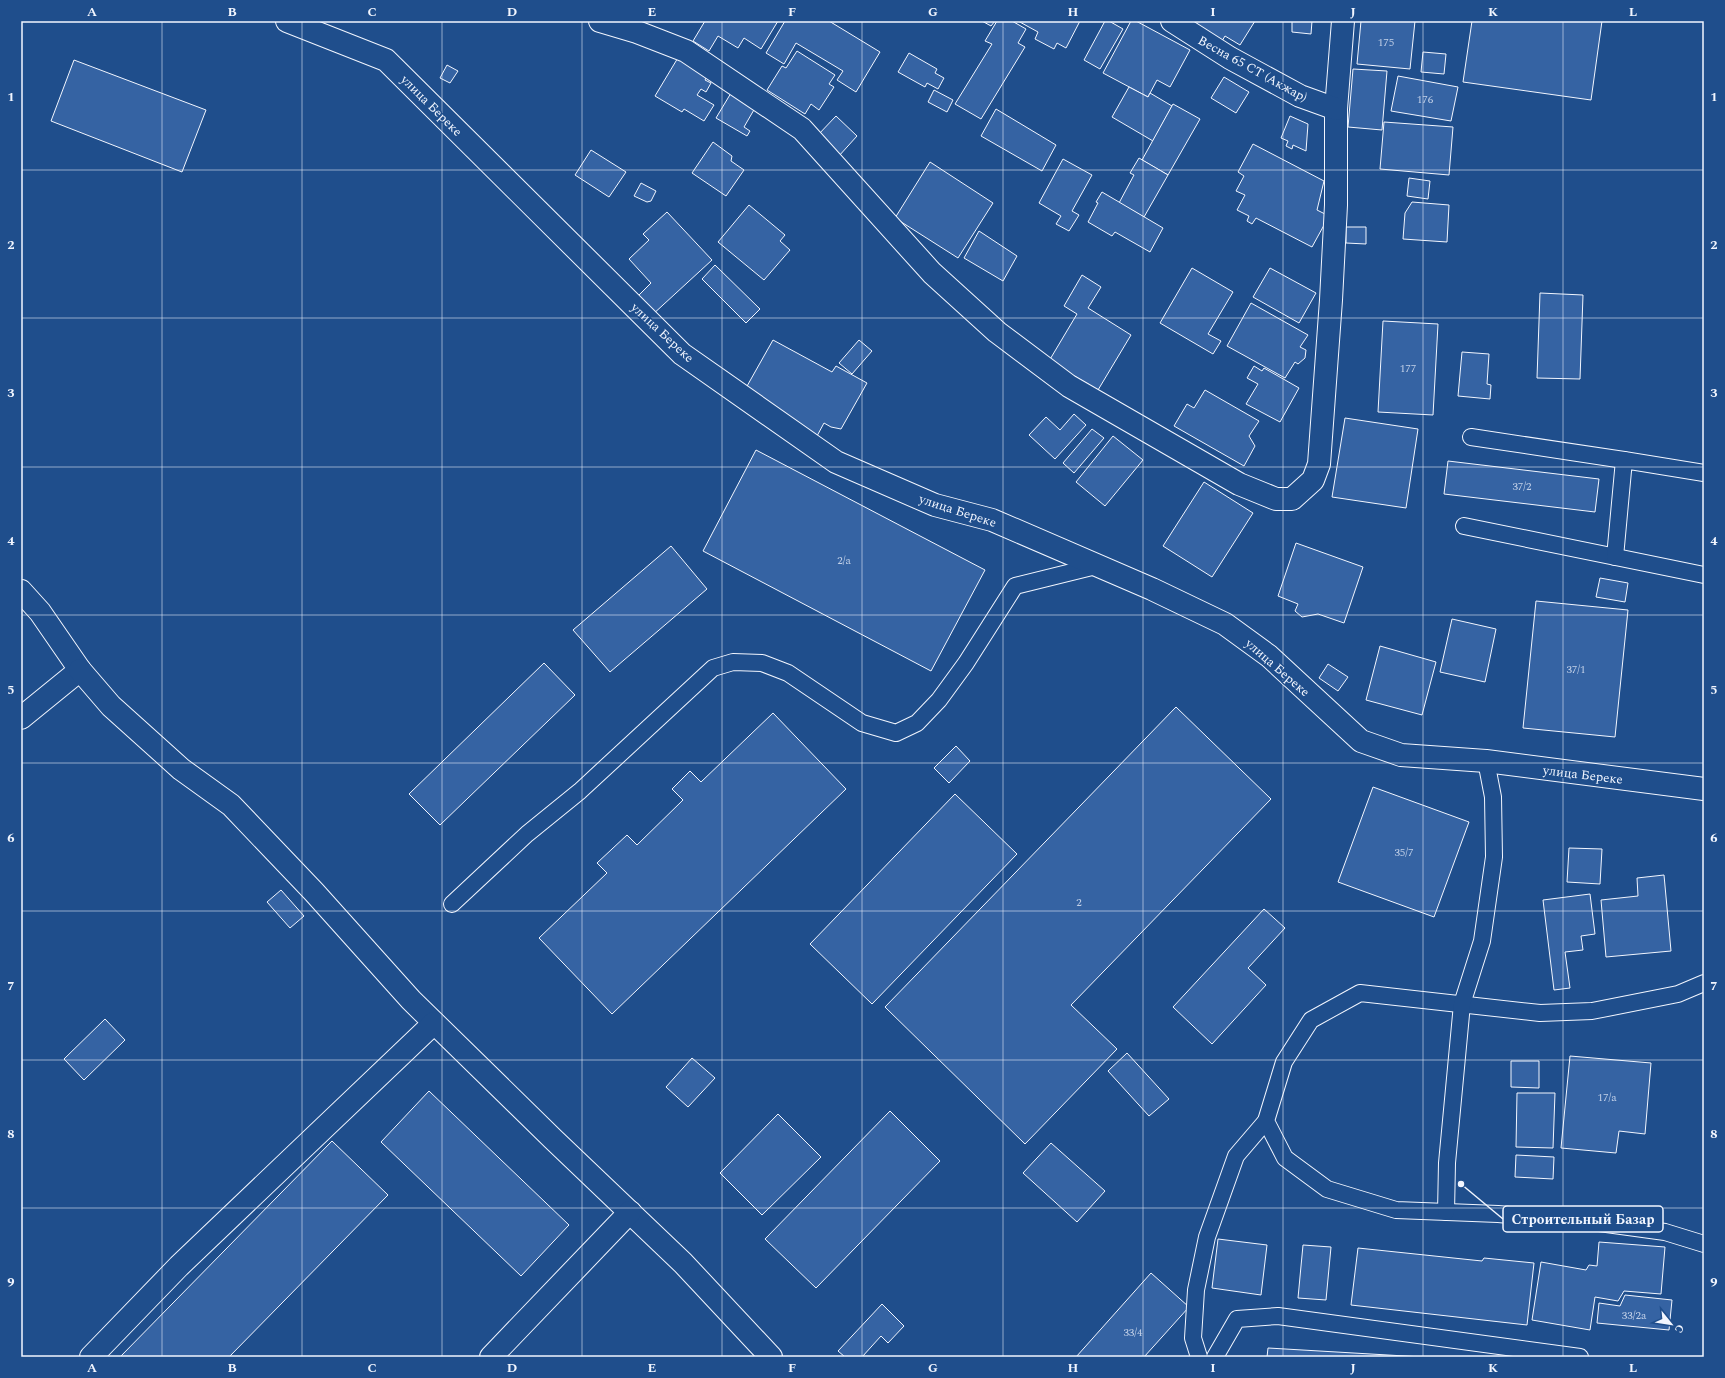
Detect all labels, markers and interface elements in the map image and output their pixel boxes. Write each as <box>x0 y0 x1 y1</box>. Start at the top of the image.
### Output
text: A <box>87 2 97 22</box>
text: B <box>227 2 237 22</box>
text: C <box>367 2 377 22</box>
text: D <box>507 2 517 22</box>
text: E <box>648 2 657 22</box>
text: F <box>788 2 796 22</box>
text: G <box>928 2 938 22</box>
text: H <box>1068 2 1079 22</box>
text: I <box>1210 2 1216 22</box>
text: J <box>1350 2 1356 22</box>
text: K <box>1488 2 1498 22</box>
text: L <box>1629 2 1637 22</box>
street label: Весна 65 СТ (Акжар) <box>1194 30 1311 107</box>
house number: 175 <box>1378 34 1394 51</box>
street label: улица Береке <box>395 70 467 141</box>
text: 1 <box>7 87 15 107</box>
text: 1 <box>1710 87 1718 107</box>
house number: 176 <box>1417 91 1434 108</box>
text: 2 <box>7 235 15 255</box>
text: 2 <box>1710 235 1718 255</box>
street label: улица Береке <box>625 297 698 367</box>
house number: 177 <box>1400 360 1417 377</box>
text: 3 <box>7 383 15 403</box>
text: 3 <box>1710 383 1718 403</box>
house number: 37/2 <box>1512 478 1532 495</box>
street label: улица Береке <box>915 489 999 533</box>
text: 4 <box>7 531 15 551</box>
text: 4 <box>1710 531 1718 551</box>
house number: 2/а <box>837 552 851 569</box>
street label: улица Береке <box>1240 633 1314 702</box>
house number: 37/1 <box>1566 661 1586 678</box>
text: 5 <box>7 680 15 700</box>
text: 5 <box>1710 680 1718 700</box>
street label: улица Береке <box>1541 760 1624 790</box>
text: 6 <box>7 828 15 848</box>
text: 6 <box>1710 828 1718 848</box>
house number: 35/7 <box>1394 844 1414 861</box>
house number: 2 <box>1076 894 1082 911</box>
text: 7 <box>7 976 15 996</box>
text: 7 <box>1710 976 1718 996</box>
house number: 17/а <box>1597 1089 1617 1106</box>
text: 8 <box>7 1124 15 1144</box>
text: 8 <box>1710 1124 1718 1144</box>
callout: Строительный Базар <box>1503 1206 1663 1232</box>
text: Строительный Базар <box>1511 1209 1655 1230</box>
text: 9 <box>7 1272 15 1292</box>
text: 9 <box>1710 1272 1718 1292</box>
north arrow <box>1651 1304 1691 1344</box>
house number: 33/2а <box>1622 1307 1647 1324</box>
text: С <box>1670 1321 1689 1337</box>
house number: 33/4 <box>1123 1324 1143 1341</box>
text: A <box>87 1358 97 1378</box>
text: B <box>227 1358 237 1378</box>
text: C <box>367 1358 377 1378</box>
text: D <box>507 1358 517 1378</box>
text: E <box>648 1358 657 1378</box>
text: F <box>788 1358 796 1378</box>
text: G <box>928 1358 938 1378</box>
text: H <box>1068 1358 1079 1378</box>
text: I <box>1210 1358 1216 1378</box>
text: J <box>1350 1358 1356 1378</box>
text: K <box>1488 1358 1498 1378</box>
text: L <box>1629 1358 1637 1378</box>

